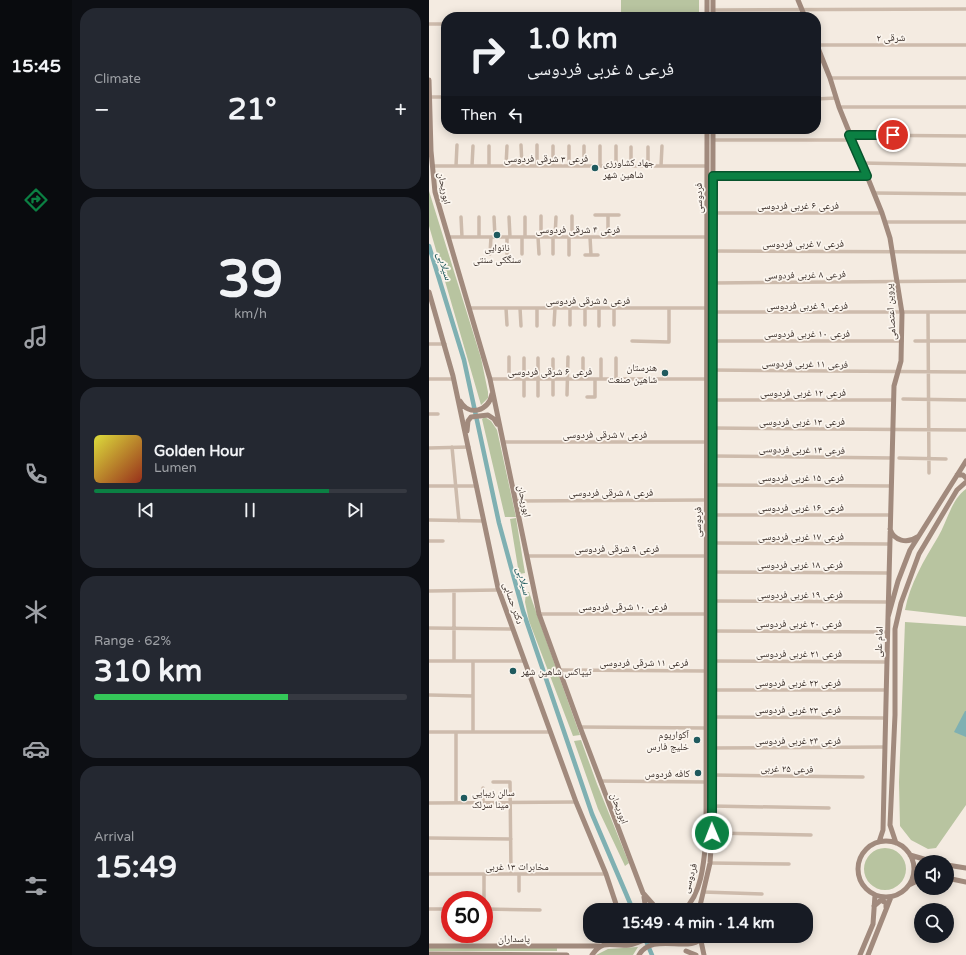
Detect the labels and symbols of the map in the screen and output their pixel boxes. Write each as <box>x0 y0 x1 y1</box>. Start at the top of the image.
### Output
street label: ۲ شرقی <box>877 32 906 44</box>
pin <box>876 118 910 152</box>
street label: فرعی ۳ شرقی فردوسی <box>504 153 588 165</box>
place label: جهاد کشاورزی شاهین شهر <box>602 157 655 181</box>
marker: جهاد کشاورزی شاهین شهر <box>590 163 600 173</box>
street label: ابوریحان <box>435 171 453 205</box>
street label: فردوسی <box>693 183 705 213</box>
street label: فرعی ۶ غربی فردوسی <box>757 200 839 212</box>
street label: فرعی ۴ شرقی فردوسی <box>536 224 620 236</box>
marker: نانوایی سنگکی سنتی <box>492 230 502 240</box>
street label: فرعی ۷ غربی فردوسی <box>762 238 844 250</box>
place label: نانوایی سنگکی سنتی <box>473 242 521 266</box>
water label: سیلابی <box>434 251 455 282</box>
street label: فرعی ۸ غربی فردوسی <box>764 268 846 282</box>
street label: پروین اعتصامی <box>883 283 899 341</box>
street label: فرعی ۵ شرقی فردوسی <box>546 295 630 307</box>
street label: فرعی ۹ غربی فردوسی <box>766 300 848 312</box>
street label: فرعی ۱۰ غربی فردوسی <box>764 328 850 340</box>
street label: فرعی ۱۱ غربی فردوسی <box>762 357 848 371</box>
place label: هنرستان شاهین صنعت <box>608 362 657 386</box>
street label: فرعی ۶ شرقی فردوسی <box>508 366 592 378</box>
marker: هنرستان شاهین صنعت <box>660 368 670 378</box>
street label: فرعی ۱۲ غربی فردوسی <box>760 387 846 399</box>
street label: فرعی ۱۳ غربی فردوسی <box>759 416 845 428</box>
street label: فرعی ۷ شرقی فردوسی <box>563 429 647 441</box>
street label: فرعی ۱۴ غربی فردوسی <box>759 443 845 457</box>
street label: فرعی ۱۵ غربی فردوسی <box>758 472 844 484</box>
street label: ابوریحان <box>515 484 533 518</box>
street label: فرعی ۸ شرقی فردوسی <box>569 487 653 499</box>
street label: فرعی ۱۶ غربی فردوسی <box>758 502 844 514</box>
street label: فردوسی <box>692 507 704 537</box>
street label: فرعی ۱۷ غربی فردوسی <box>758 531 844 543</box>
street label: فرعی ۹ شرقی فردوسی <box>575 543 659 555</box>
street label: فرعی ۱۸ غربی فردوسی <box>757 559 843 571</box>
water label: سیلابی <box>514 566 534 597</box>
street label: دکتر حسابی <box>500 581 526 626</box>
street label: فرعی ۱۹ غربی فردوسی <box>757 589 843 601</box>
street label: فرعی ۱۰ شرقی فردوسی <box>578 601 668 613</box>
street label: فرعی ۲۰ غربی فردوسی <box>756 618 842 630</box>
street label: امام علی <box>872 626 887 658</box>
street label: فرعی ۲۱ غربی فردوسی <box>756 648 842 660</box>
street label: فرعی ۱۱ شرقی فردوسی <box>599 657 689 669</box>
marker: تیپاکس شاهین شهر <box>508 666 518 676</box>
place label: تیپاکس شاهین شهر <box>520 666 592 678</box>
street label: فرعی ۲۲ غربی فردوسی <box>755 677 841 689</box>
street label: فرعی ۲۳ غربی فردوسی <box>755 704 841 716</box>
place label: آکواریوم خلیج فارس <box>647 729 690 753</box>
marker: آکواریوم خلیج فارس <box>692 735 702 745</box>
street label: فرعی ۲۴ غربی فردوسی <box>755 735 841 747</box>
street label: فرعی ۲۵ غربی <box>760 763 814 775</box>
place label: کافه فردوس <box>645 768 690 780</box>
marker: کافه فردوس <box>693 768 703 778</box>
place label: سالن زیبایی مینا سرلک <box>472 787 515 811</box>
street label: ابوریحان <box>608 791 630 826</box>
marker: سالن زیبایی مینا سرلک <box>459 793 469 803</box>
position arrow <box>691 812 733 854</box>
street label: مخابرات ۱۳ غربی <box>485 861 549 873</box>
street label: فردوسی <box>680 862 700 895</box>
speed limit sign: 50 <box>441 891 493 943</box>
street label: پاسداران <box>498 933 530 945</box>

